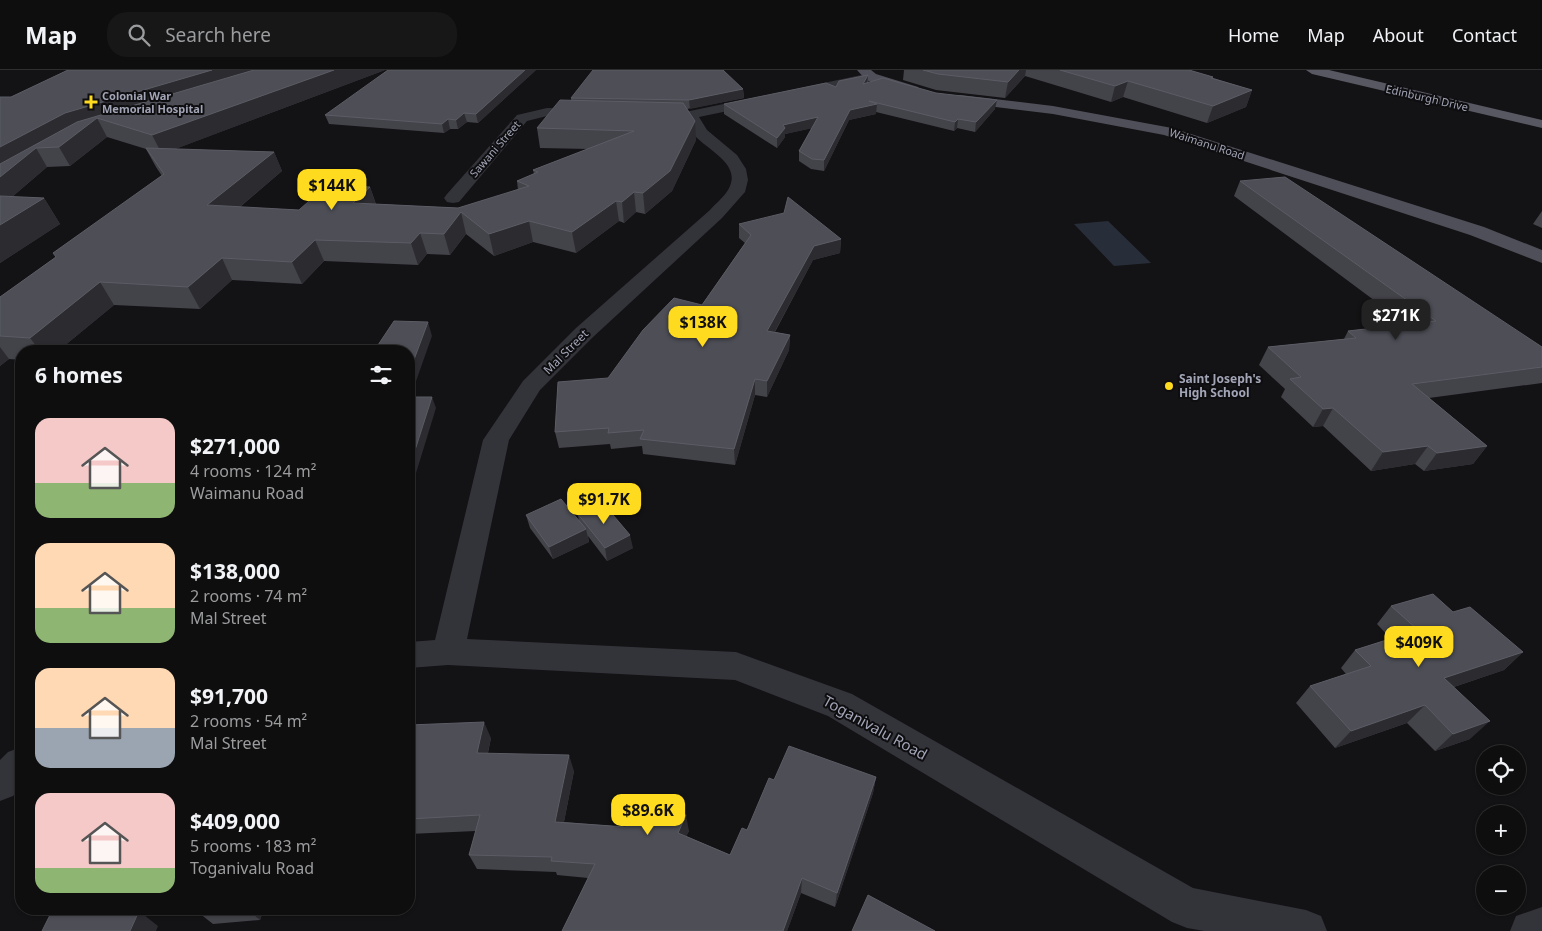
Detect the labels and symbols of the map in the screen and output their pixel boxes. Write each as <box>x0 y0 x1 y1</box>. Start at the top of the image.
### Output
street label: Edinburgh Drive <box>1384 81 1470 114</box>
place label: Colonial War Memorial Hospital <box>102 88 203 116</box>
marker: Colonial War Memorial Hospital <box>84 95 98 109</box>
street label: Sawani Street <box>466 117 523 180</box>
street label: Waimanu Road <box>1168 124 1247 163</box>
pin: $144K <box>297 168 367 211</box>
pin: $271K <box>1361 298 1431 341</box>
pin: $138K <box>668 306 738 348</box>
street label: Mal Street <box>539 325 592 378</box>
place label: Saint Joseph's High School <box>1179 370 1261 401</box>
marker: Saint Joseph's High School <box>1163 380 1175 392</box>
pin: $91.7K <box>563 482 645 525</box>
pin: $409K <box>1384 626 1454 668</box>
street label: Toganivalu Road <box>820 690 931 764</box>
pin: $89.6K <box>607 794 689 836</box>

